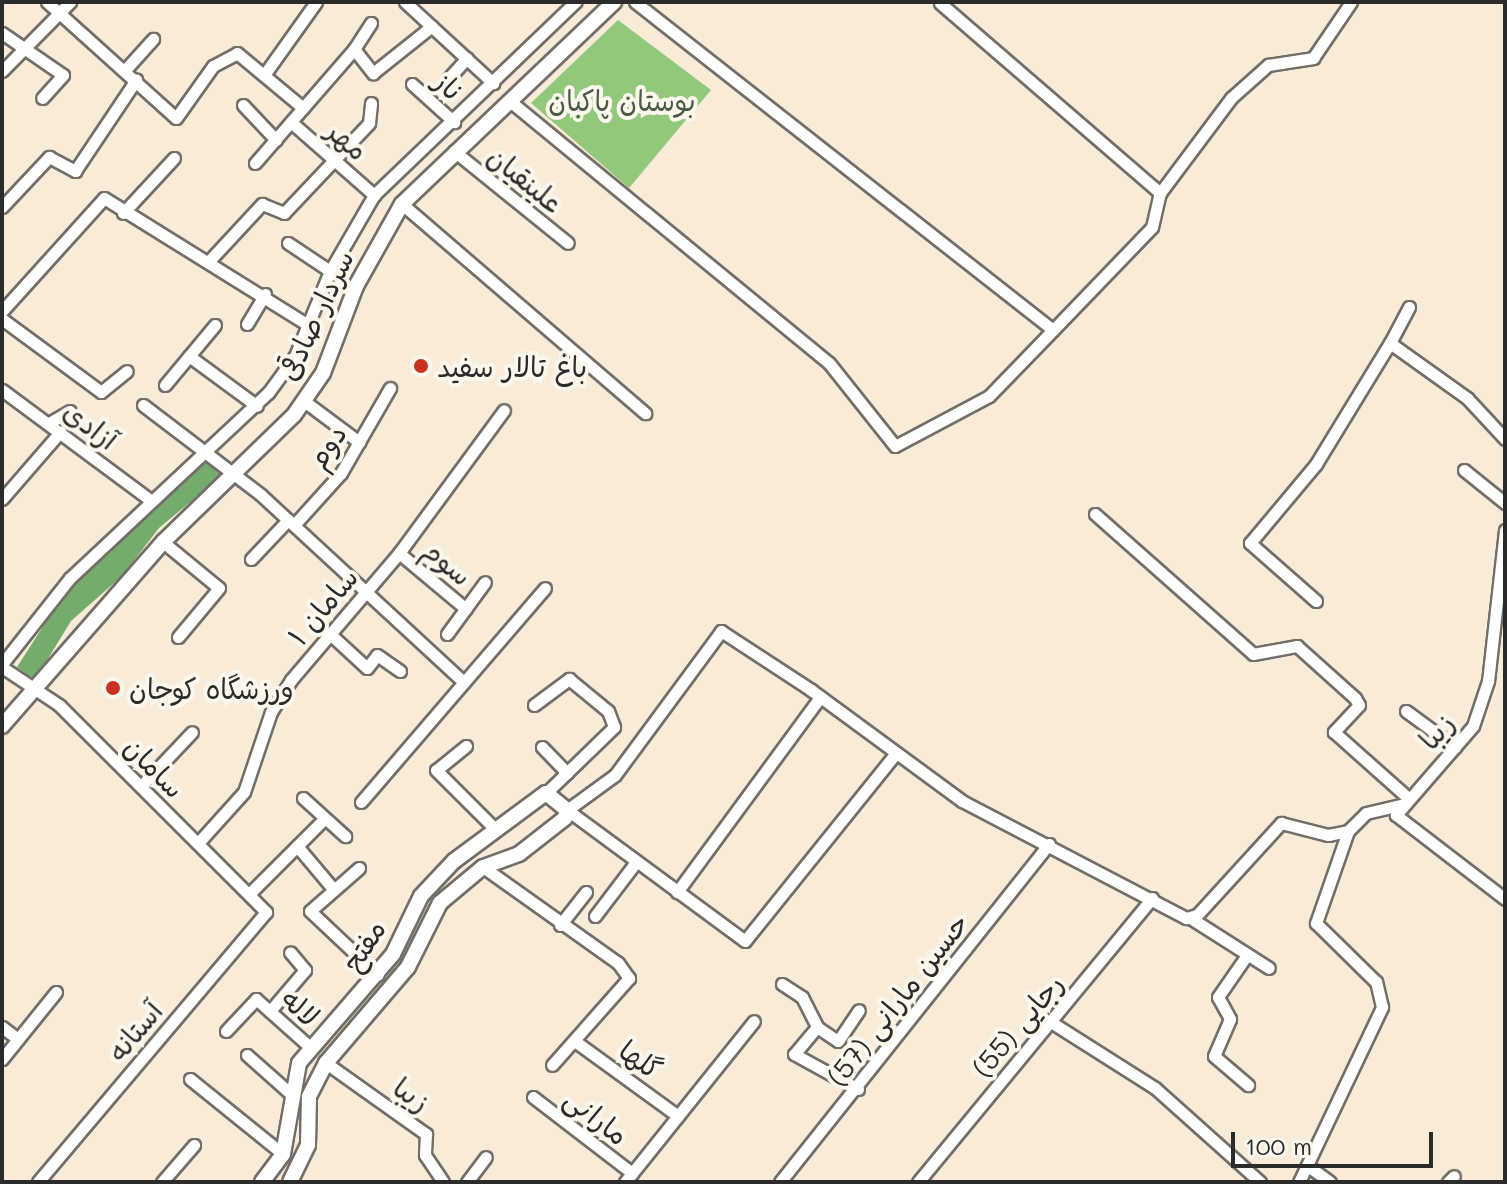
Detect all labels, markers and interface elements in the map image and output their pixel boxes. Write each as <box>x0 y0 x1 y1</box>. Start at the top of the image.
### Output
street label: ناز <box>428 64 470 106</box>
park label: بوستان پاکبان <box>548 83 696 117</box>
street label: مهر <box>321 113 375 167</box>
street label: علینقیان <box>482 139 570 219</box>
street label: سردار صادقی <box>270 244 360 386</box>
place label: باغ تالار سفید <box>437 349 587 383</box>
marker: باغ تالار سفید <box>412 357 430 375</box>
street label: آزادی <box>57 394 125 456</box>
street label: دوم <box>299 418 353 474</box>
street label: سوم <box>417 532 479 592</box>
street label: سامان ۱ <box>280 560 364 652</box>
place label: ورزشگاه کوجان <box>129 671 294 705</box>
marker: ورزشگاه کوجان <box>104 679 122 697</box>
street label: زیبا <box>1411 706 1461 756</box>
street label: سامان <box>118 730 192 804</box>
street label: حسین مارانی (57) <box>819 906 975 1092</box>
street label: مفتح <box>334 913 392 977</box>
street label: رجایی (55) <box>964 967 1070 1083</box>
street label: لاله <box>275 981 327 1033</box>
street label: آستانه <box>99 994 169 1068</box>
street label: گلها <box>613 1032 669 1086</box>
street label: زیبا <box>387 1070 437 1118</box>
street label: مارانی <box>558 1081 636 1151</box>
scale bar <box>1235 1116 1437 1166</box>
text: 100 m <box>1245 1130 1312 1161</box>

